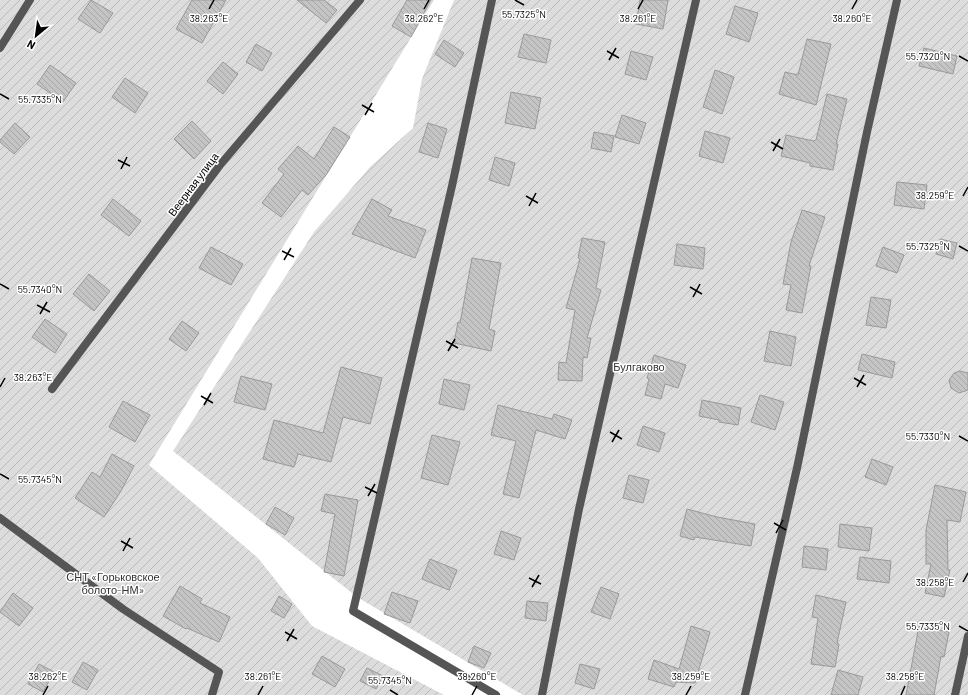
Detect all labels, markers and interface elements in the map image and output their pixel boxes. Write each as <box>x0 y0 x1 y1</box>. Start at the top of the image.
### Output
text: 55.7325°N <box>502 8 546 20</box>
text: 38.263°E <box>190 12 228 24</box>
text: 38.262°E <box>405 12 443 24</box>
text: 38.261°E <box>620 12 656 24</box>
text: 38.260°E <box>832 12 872 24</box>
north arrow <box>16 16 56 56</box>
text: N <box>25 38 37 53</box>
text: 55.7320°N <box>906 50 950 62</box>
text: 55.7335°N <box>18 93 62 105</box>
street label: Веерная улица <box>165 149 222 218</box>
text: 38.259°E <box>916 189 954 201</box>
text: 55.7325°N <box>906 240 950 252</box>
text: 55.7340°N <box>18 283 62 295</box>
park label: Булгаково <box>613 360 665 373</box>
text: 38.263°E <box>14 371 52 383</box>
text: 55.7330°N <box>906 430 950 442</box>
text: 55.7345°N <box>18 473 62 485</box>
park label: СНТ «Горьковское болото-НМ» <box>66 570 160 596</box>
text: 38.258°E <box>916 576 954 588</box>
text: 55.7335°N <box>906 620 950 632</box>
text: 38.262°E <box>29 670 67 682</box>
text: 38.261°E <box>245 670 281 682</box>
text: 38.260°E <box>457 670 497 682</box>
text: 38.259°E <box>672 670 710 682</box>
text: 38.258°E <box>886 670 924 682</box>
text: 55.7345°N <box>368 674 412 686</box>

